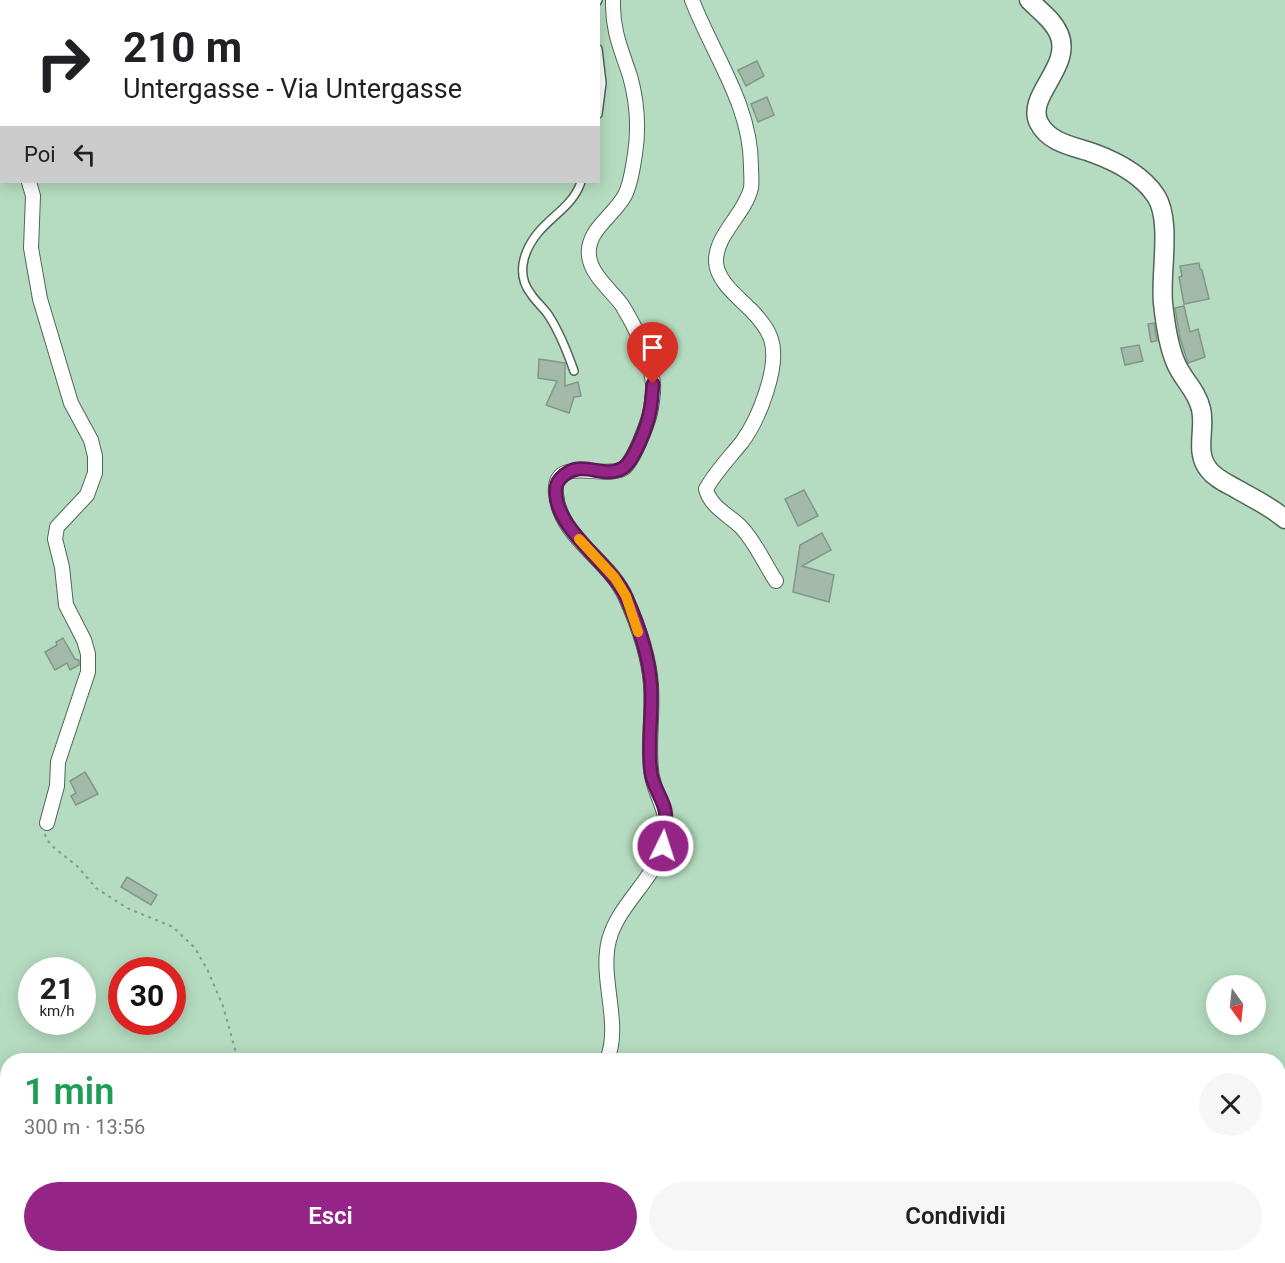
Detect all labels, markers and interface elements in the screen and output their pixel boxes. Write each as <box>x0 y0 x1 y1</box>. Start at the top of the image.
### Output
text: 210 m <box>123 23 242 72</box>
icon: right <box>24 24 102 102</box>
text: Untergasse - Via Untergasse <box>123 73 462 105</box>
icon: left <box>68 138 101 171</box>
text: Poi <box>24 142 56 167</box>
pin <box>627 322 678 384</box>
icon: arrive <box>636 331 669 364</box>
position arrow <box>631 814 695 878</box>
speed limit sign: 30 <box>108 957 186 1035</box>
text: 21 <box>40 971 74 1006</box>
north arrow <box>1206 975 1266 1035</box>
map controls <box>1206 975 1266 1035</box>
text: km/h <box>39 1002 75 1020</box>
text: 1 min <box>24 1071 114 1113</box>
button: close <box>1199 1073 1262 1136</box>
text: 300 m · 13:56 <box>24 1115 145 1139</box>
button: Esci <box>24 1182 637 1251</box>
button: Condividi <box>649 1182 1262 1251</box>

